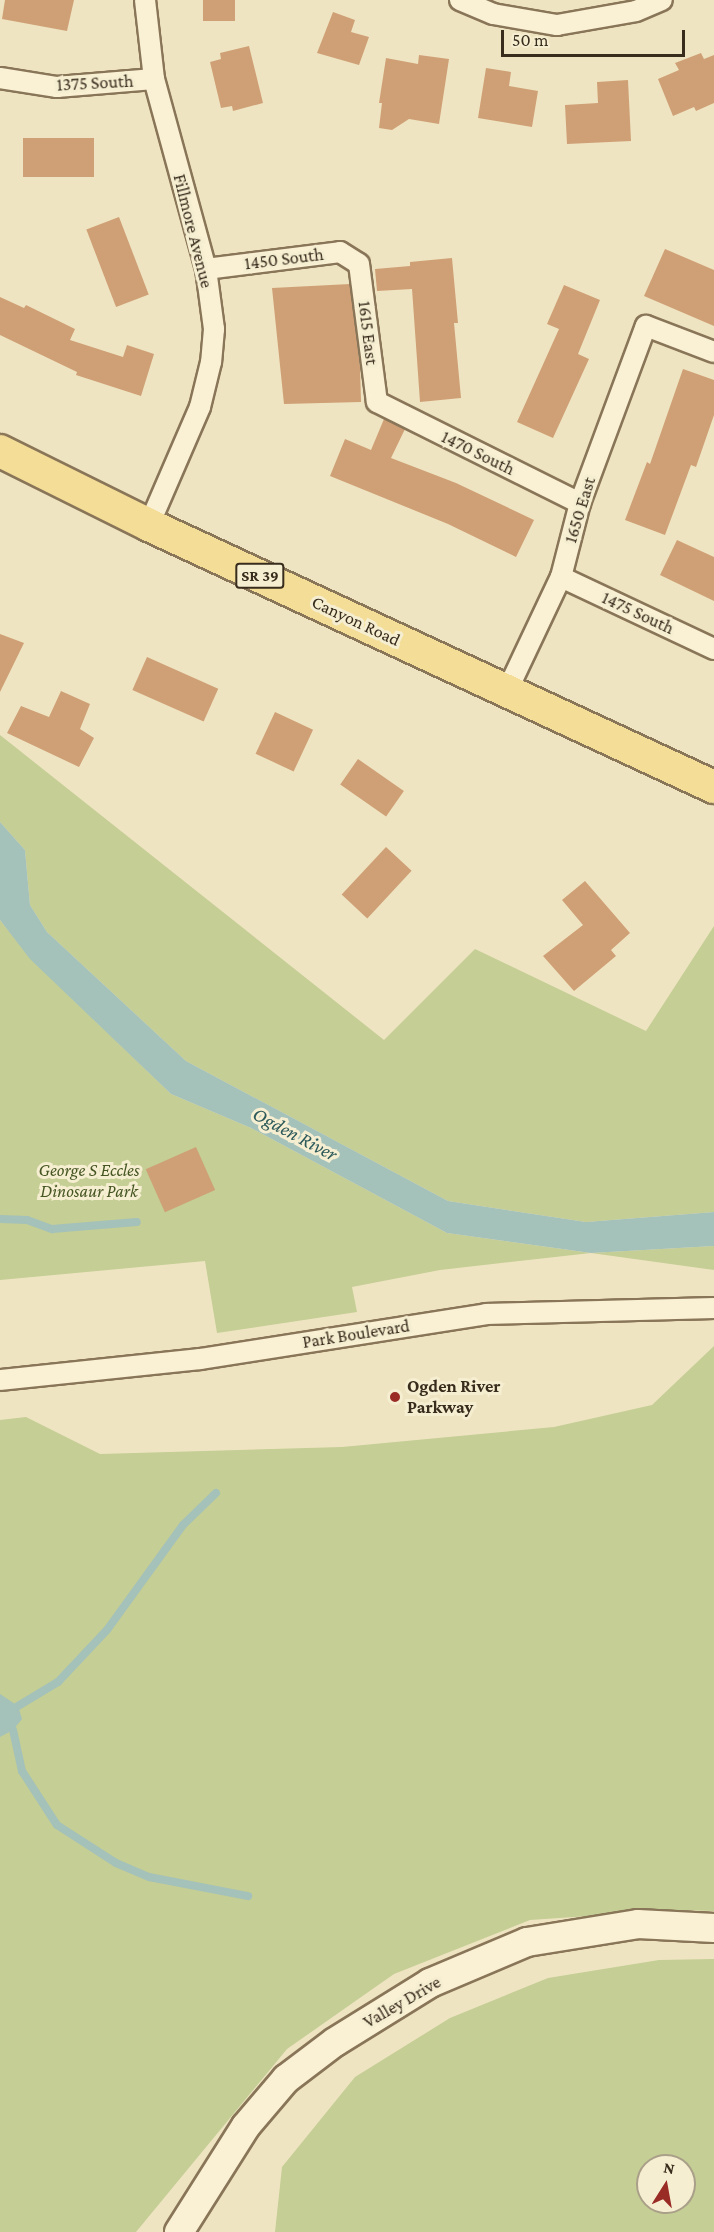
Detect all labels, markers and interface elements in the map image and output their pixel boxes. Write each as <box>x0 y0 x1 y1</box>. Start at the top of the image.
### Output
scale bar <box>504 18 688 56</box>
text: 50 m <box>512 30 549 50</box>
street label: 1375 South <box>56 70 134 96</box>
street label: Fillmore Avenue <box>168 172 218 290</box>
street label: 1450 South <box>243 243 325 275</box>
street label: 1615 East <box>353 300 383 366</box>
street label: 1470 South <box>438 426 518 480</box>
street label: 1650 East <box>560 474 600 546</box>
road number: SR 39 <box>234 563 286 589</box>
street label: 1475 South <box>598 587 678 639</box>
street label: Canyon Road <box>308 591 404 651</box>
water label: Ogden River <box>249 1102 341 1166</box>
park label: George S Eccles Dinosaur Park <box>39 1160 139 1202</box>
street label: Park Boulevard <box>301 1315 411 1353</box>
place label: Ogden River Parkway <box>407 1376 501 1418</box>
marker: Ogden River Parkway <box>388 1390 402 1404</box>
street label: Valley Drive <box>359 1971 445 2033</box>
north arrow <box>636 2154 696 2214</box>
text: N <box>662 2158 676 2177</box>

